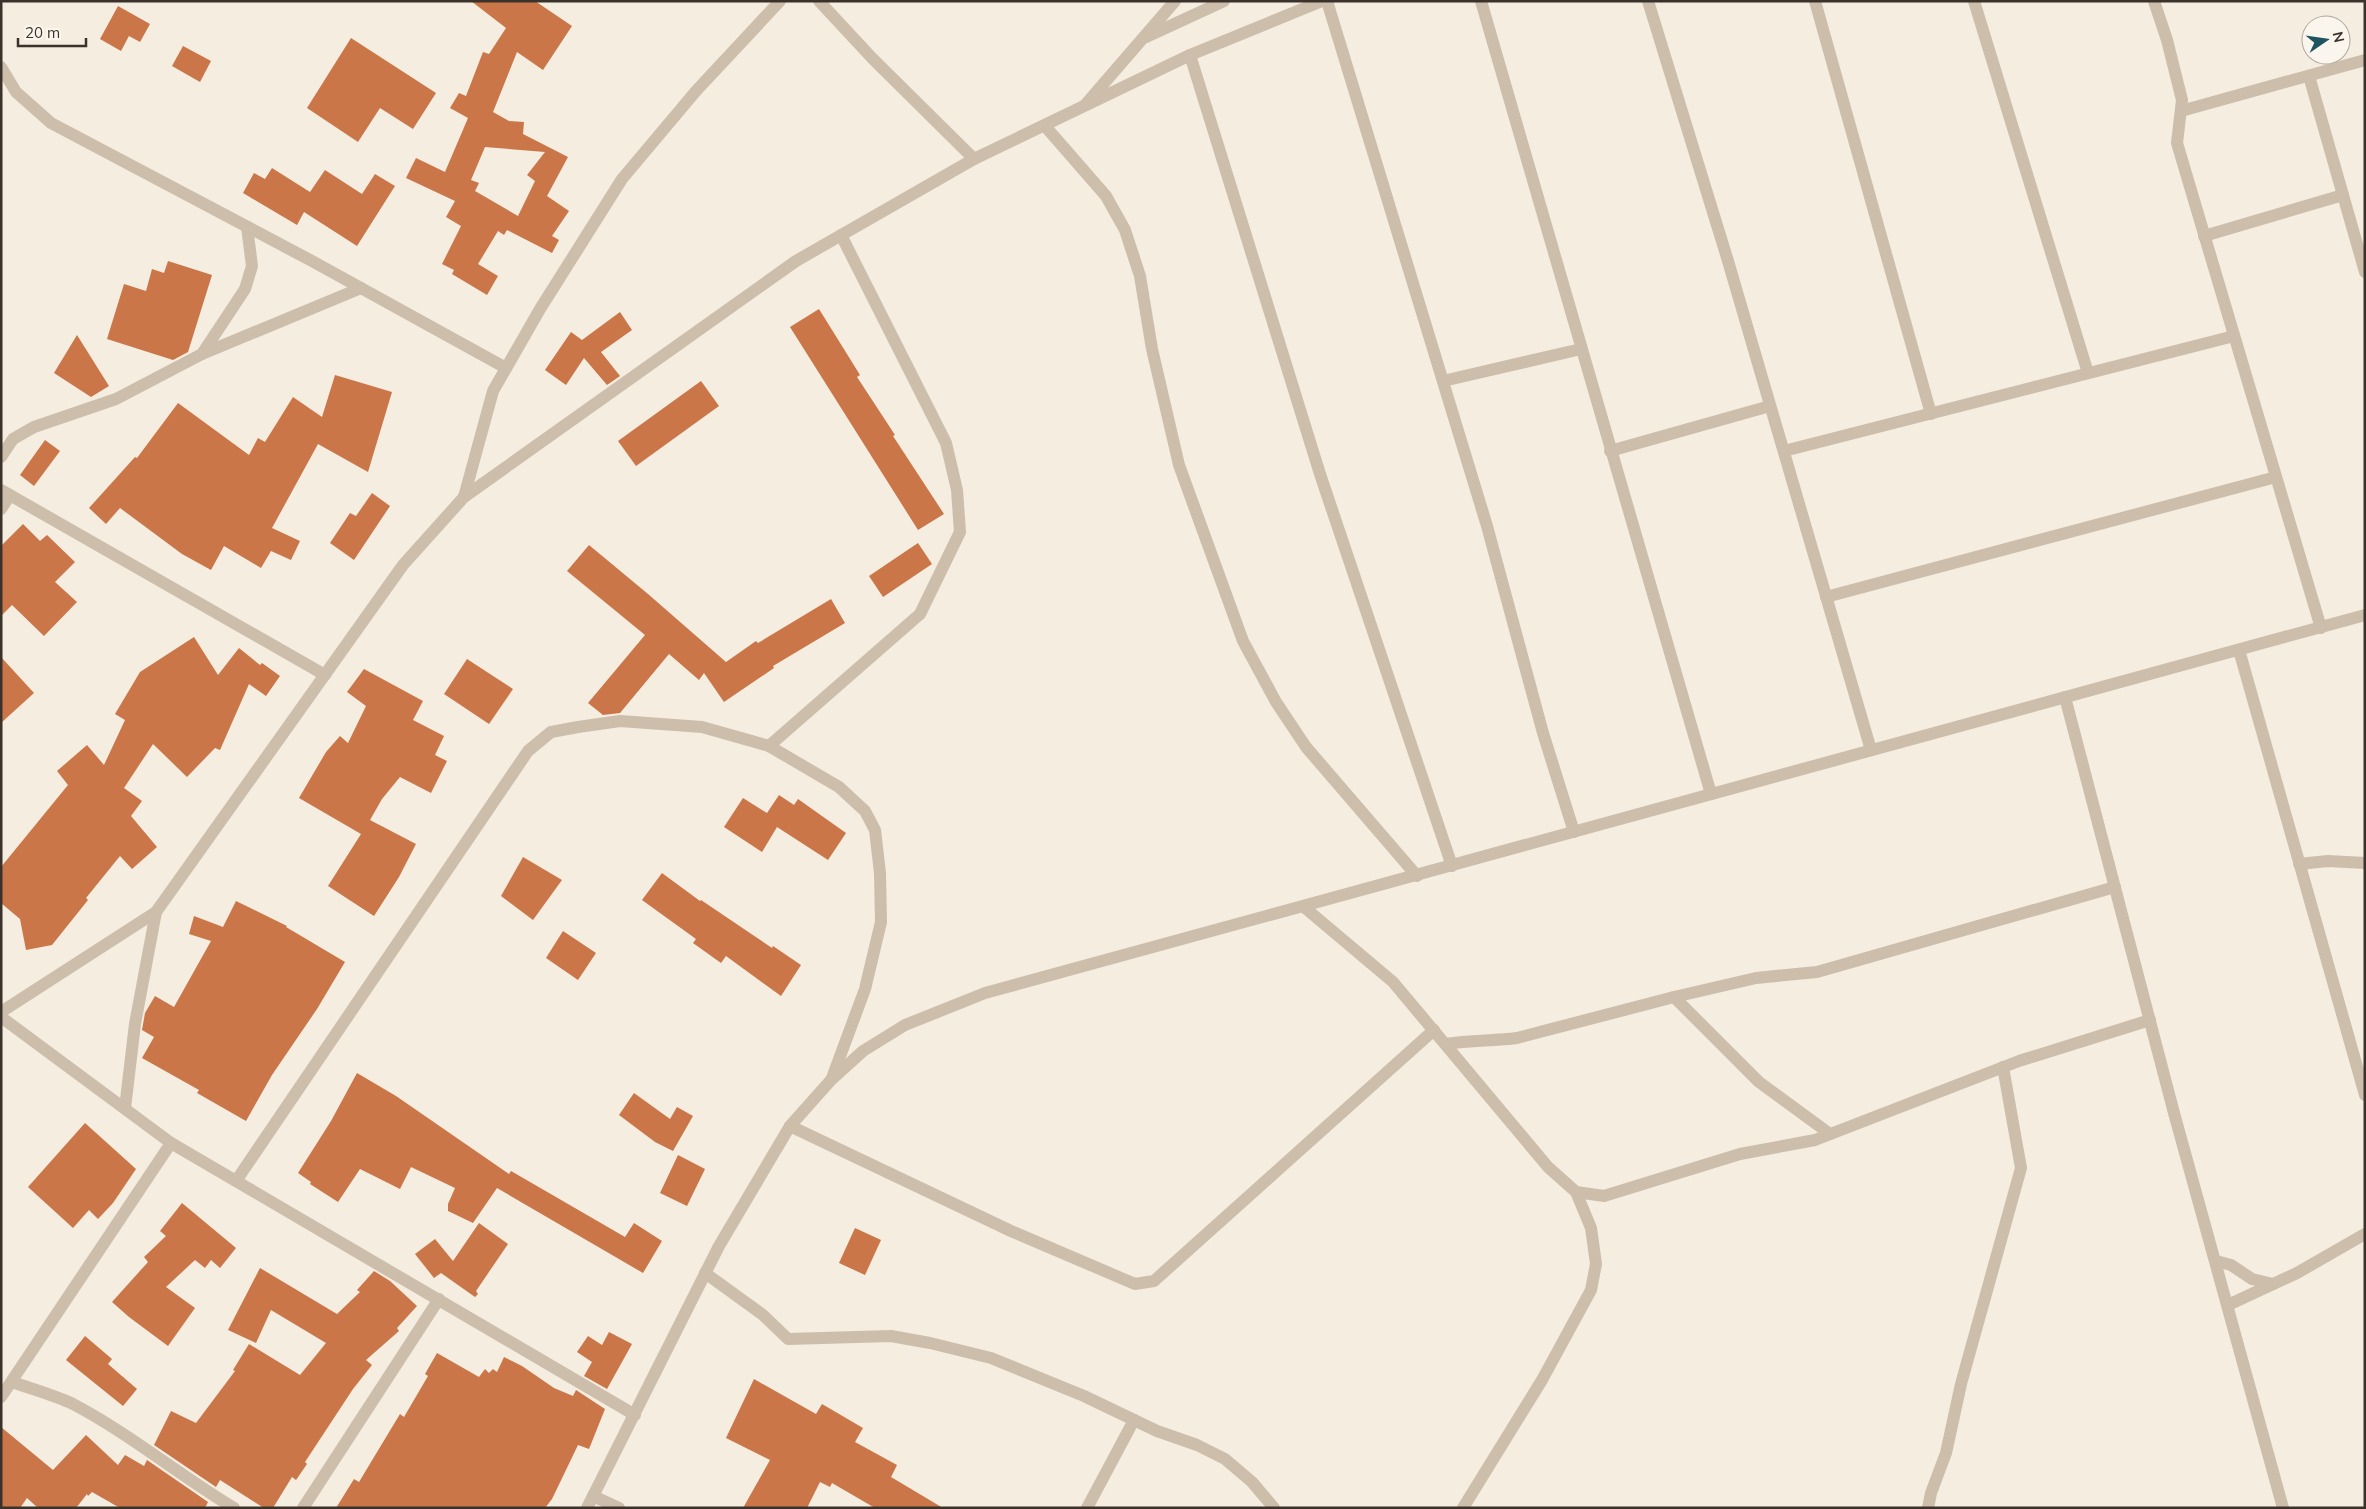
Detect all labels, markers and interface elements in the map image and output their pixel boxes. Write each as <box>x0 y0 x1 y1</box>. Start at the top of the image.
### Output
scale bar <box>18 15 85 47</box>
north arrow <box>2301 15 2351 65</box>
text: 20 m <box>25 23 60 42</box>
text: N <box>2329 30 2349 44</box>

